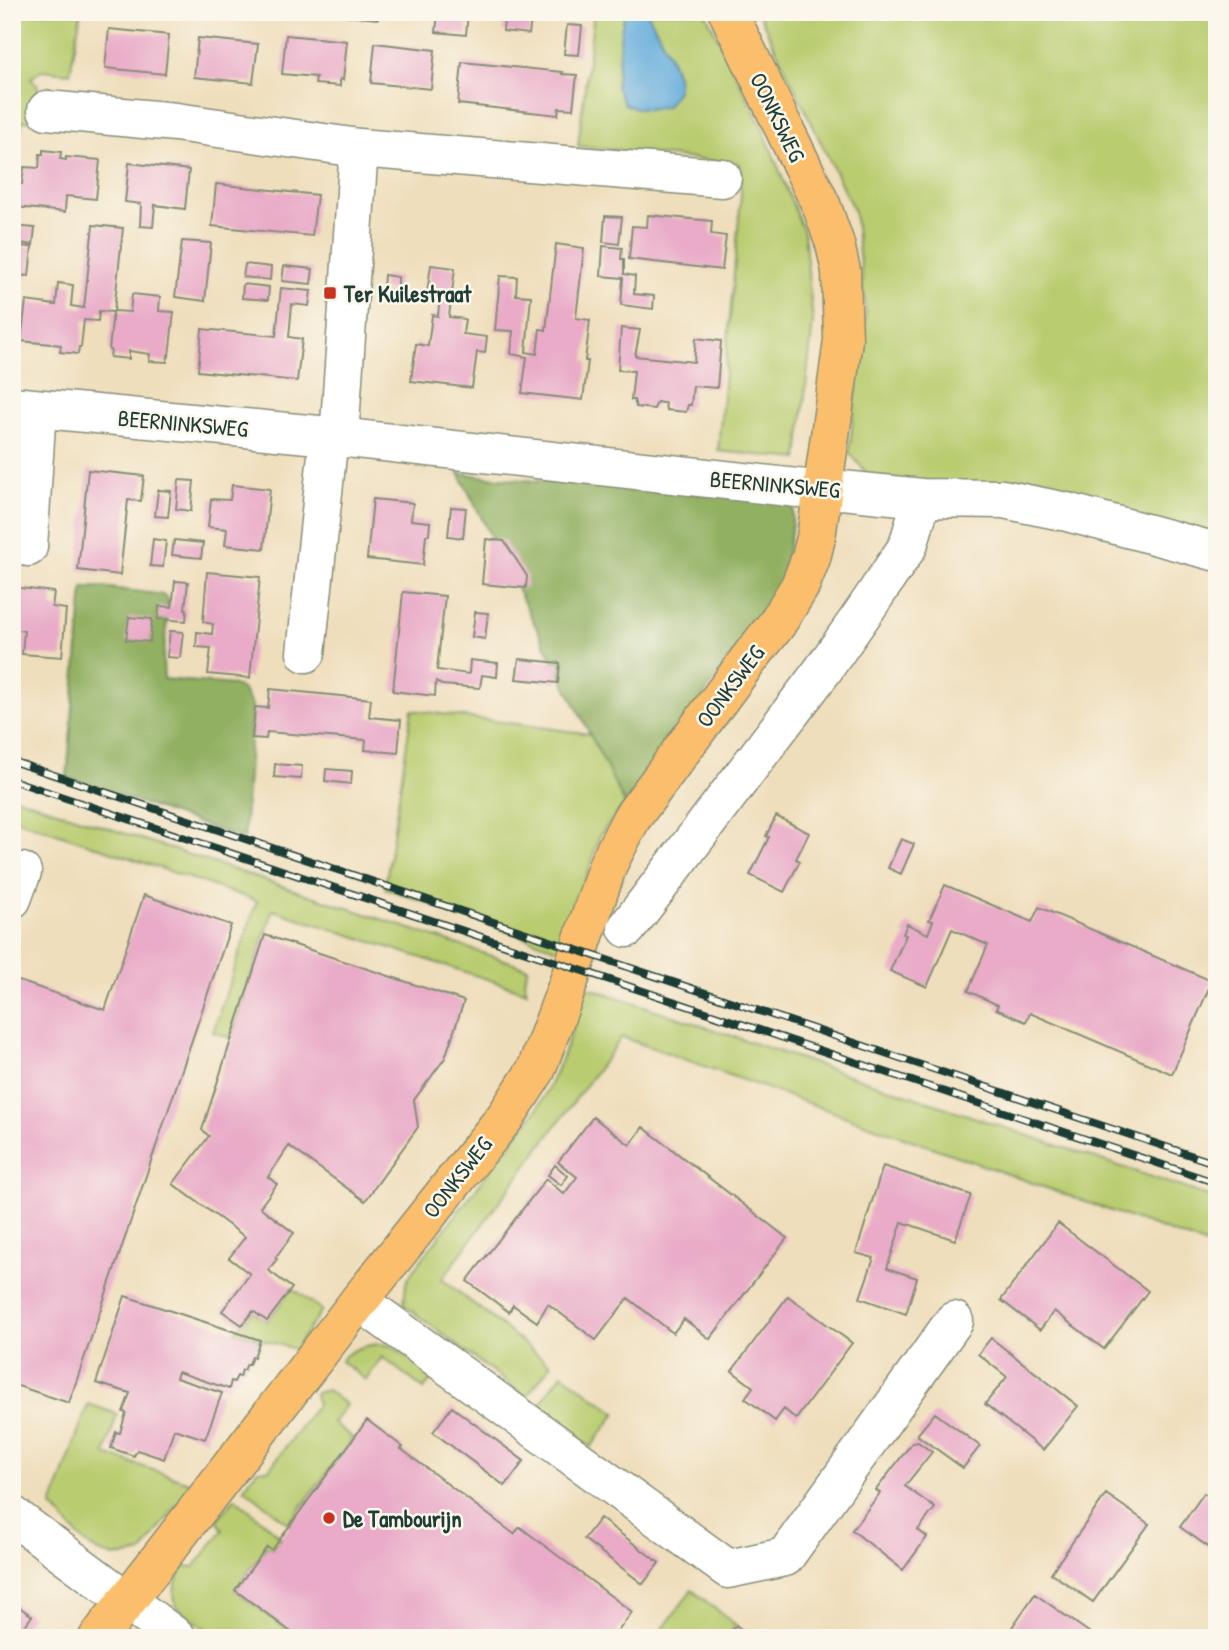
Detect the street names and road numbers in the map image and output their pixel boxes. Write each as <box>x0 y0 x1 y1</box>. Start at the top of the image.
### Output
street label: OONKSWEG <box>743 67 813 167</box>
street label: BEERNINKSWEG <box>117 402 249 444</box>
street label: BEERNINKSWEG <box>709 463 841 505</box>
street label: OONKSWEG <box>689 638 771 734</box>
street label: OONKSWEG <box>415 1130 499 1224</box>

